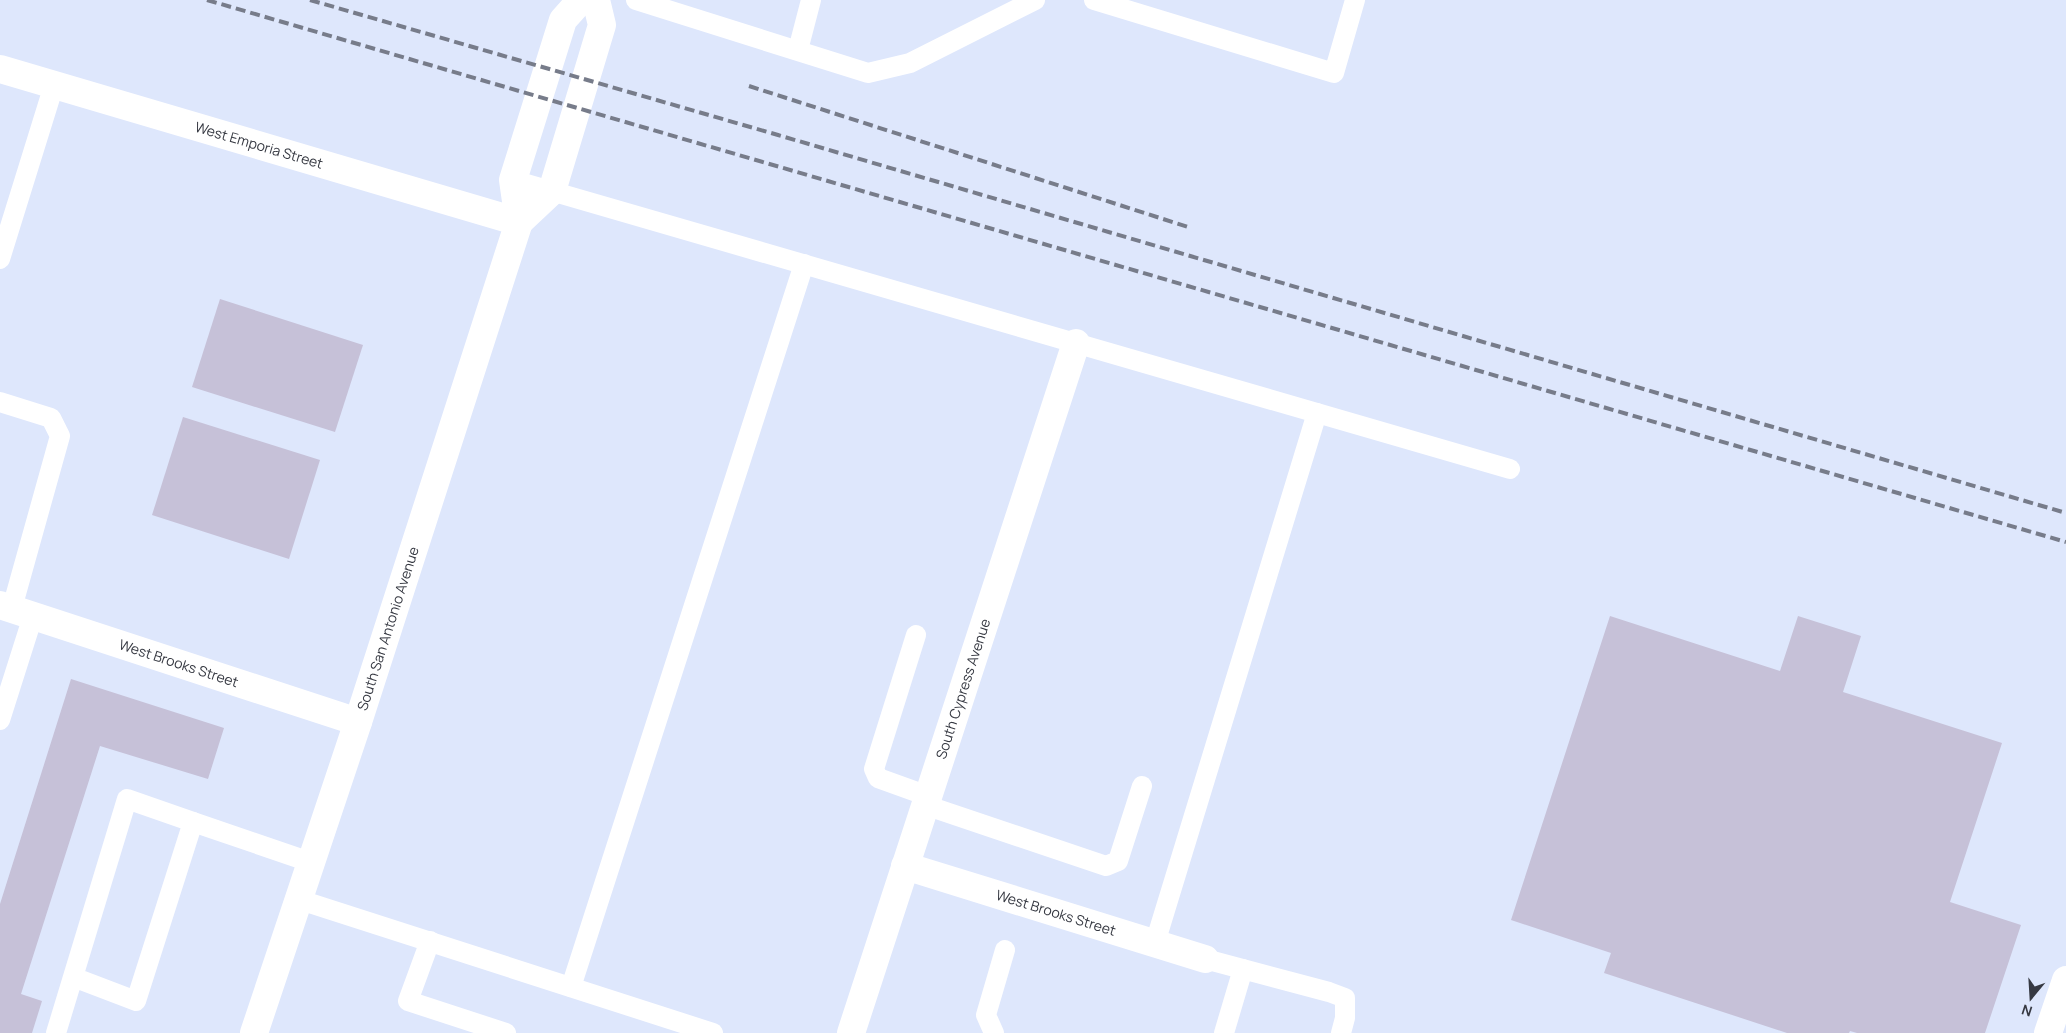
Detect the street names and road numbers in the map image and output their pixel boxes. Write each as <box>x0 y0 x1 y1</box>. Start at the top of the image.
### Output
street label: West Emporia Street <box>193 117 326 173</box>
street label: South San Antonio Avenue <box>352 544 423 713</box>
street label: South Cypress Avenue <box>931 616 994 761</box>
street label: West Brooks Street <box>117 635 241 691</box>
street label: West Brooks Street <box>994 885 1119 940</box>

